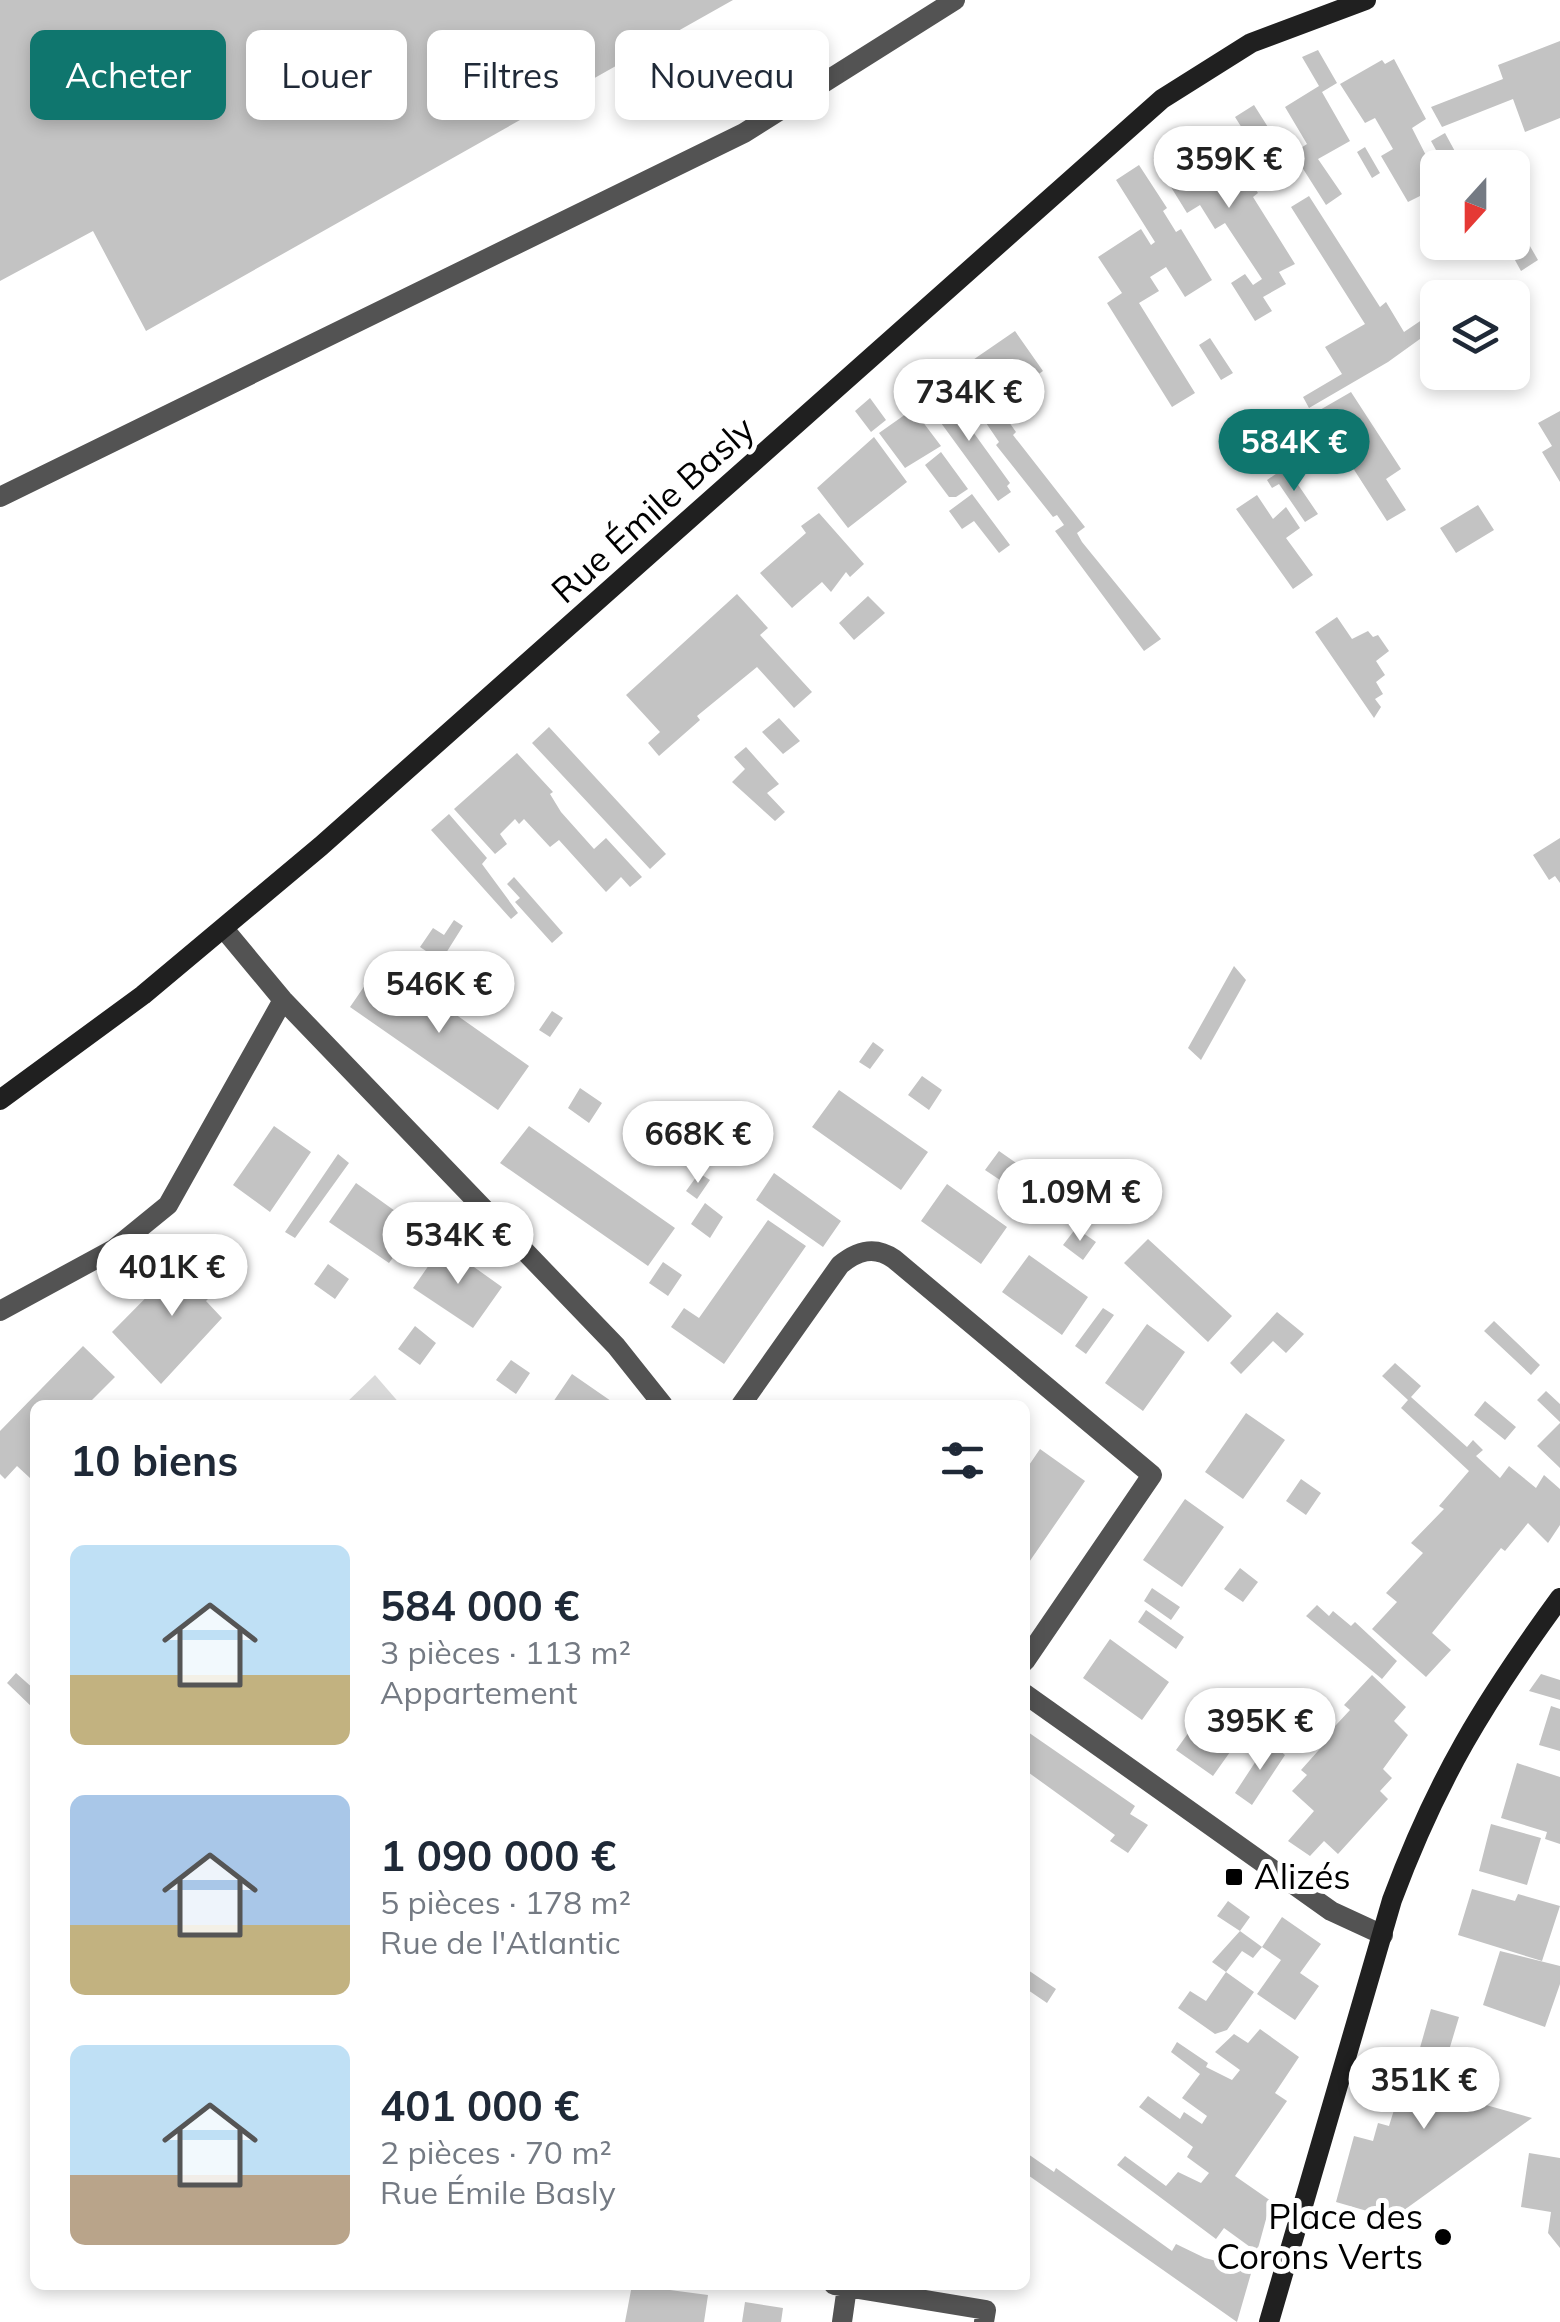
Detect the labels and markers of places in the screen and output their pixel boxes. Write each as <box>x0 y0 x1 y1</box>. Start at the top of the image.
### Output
pin: 359K € <box>1148 126 1310 211</box>
pin: 734K € <box>888 359 1050 444</box>
pin: 584K € <box>1213 409 1375 494</box>
pin: 546K € <box>358 951 520 1036</box>
pin: 668K € <box>617 1101 779 1186</box>
pin: 1.09M € <box>988 1159 1172 1244</box>
pin: 534K € <box>377 1202 539 1287</box>
pin: 401K € <box>91 1234 253 1319</box>
pin: 395K € <box>1179 1688 1341 1773</box>
place label: Alizés <box>1254 1854 1351 1898</box>
marker: Alizés <box>1223 1866 1245 1888</box>
pin: 351K € <box>1343 2047 1505 2132</box>
place label: Place des Corons Verts <box>1216 2194 1423 2278</box>
marker: Place des Corons Verts <box>1432 2226 1454 2248</box>

